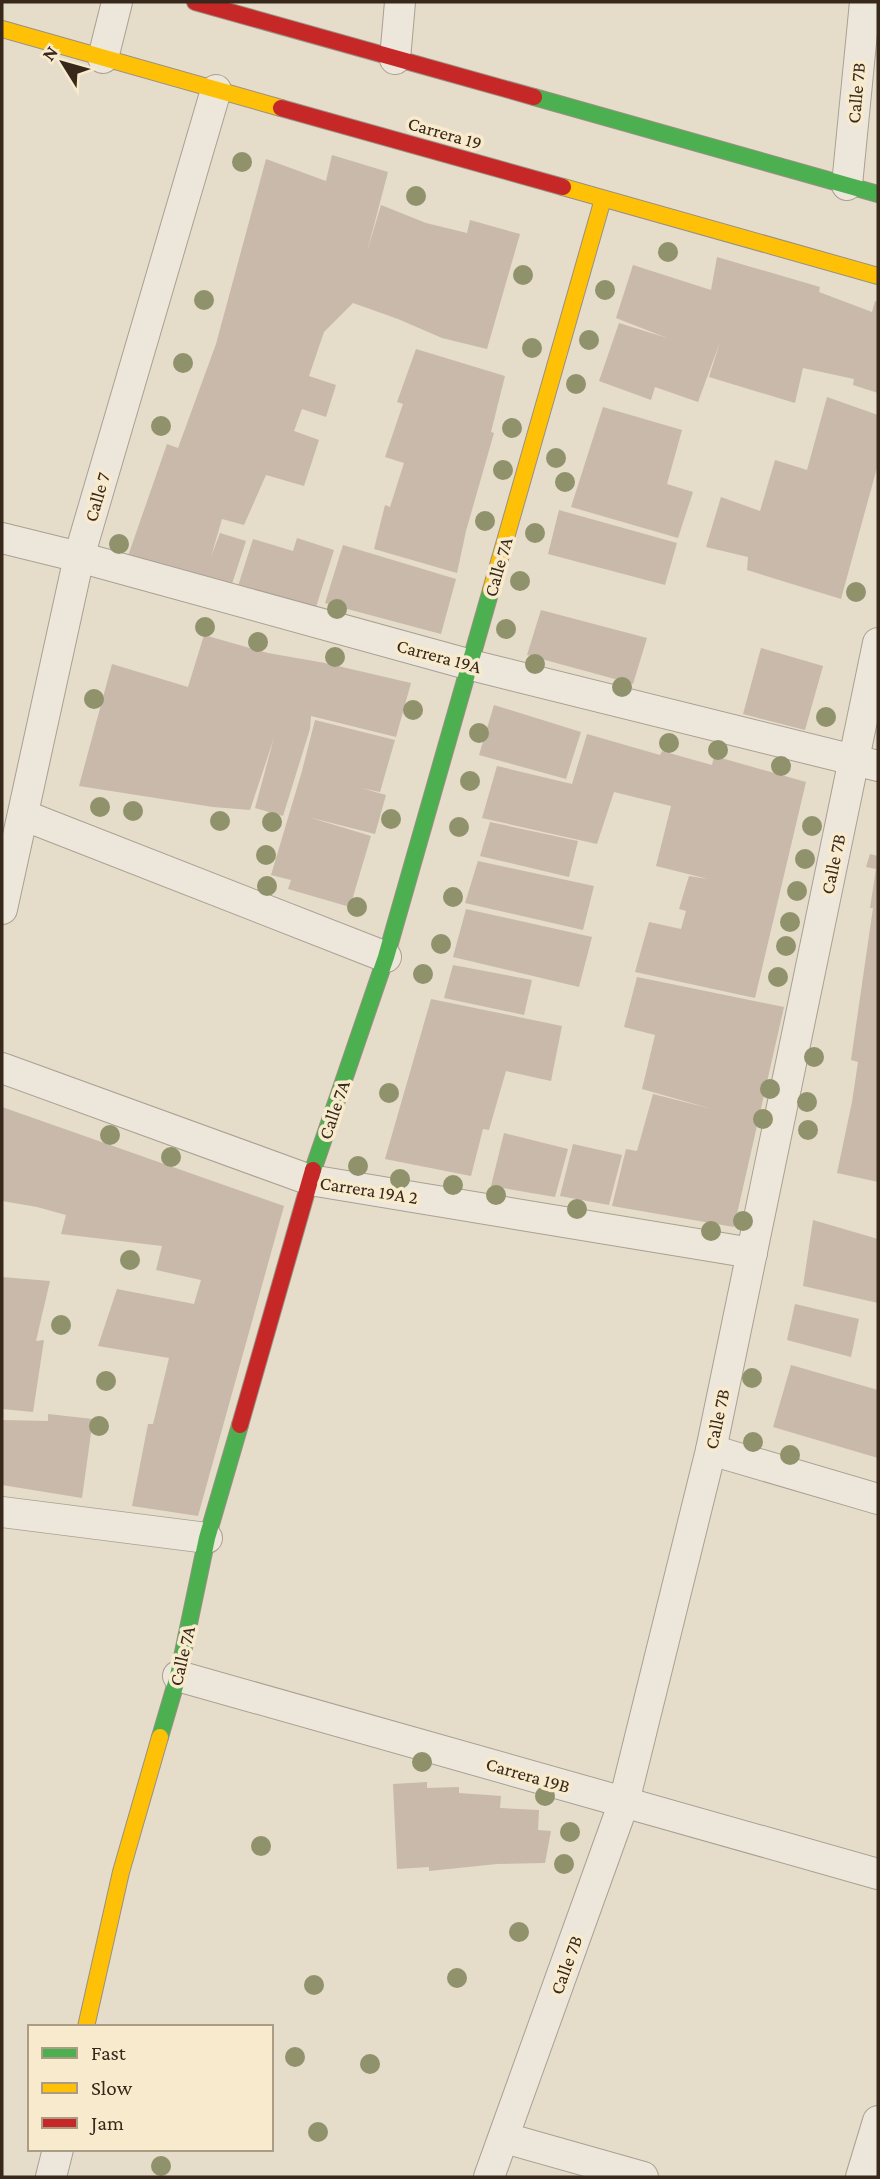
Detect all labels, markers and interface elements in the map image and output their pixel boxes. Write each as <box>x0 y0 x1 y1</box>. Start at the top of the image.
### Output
north arrow <box>28 28 98 98</box>
text: N <box>38 42 62 65</box>
street label: Calle 7B <box>843 62 869 124</box>
street label: Carrera 19 <box>406 112 484 154</box>
street label: Calle 7 <box>80 470 114 524</box>
street label: Calle 7A <box>480 535 517 599</box>
street label: Carrera 19A <box>394 635 484 677</box>
street label: Calle 7B <box>816 832 850 896</box>
street label: Calle 7A <box>314 1078 354 1142</box>
street label: Carrera 19A 2 <box>318 1172 420 1208</box>
street label: Calle 7B <box>700 1387 734 1451</box>
street label: Calle 7A <box>165 1624 199 1688</box>
street label: Carrera 19B <box>484 1753 572 1797</box>
street label: Calle 7B <box>546 1933 586 1997</box>
legend <box>28 2025 273 2151</box>
text: Fast <box>91 2041 127 2065</box>
text: Slow <box>91 2076 133 2100</box>
text: Jam <box>89 2111 124 2135</box>

